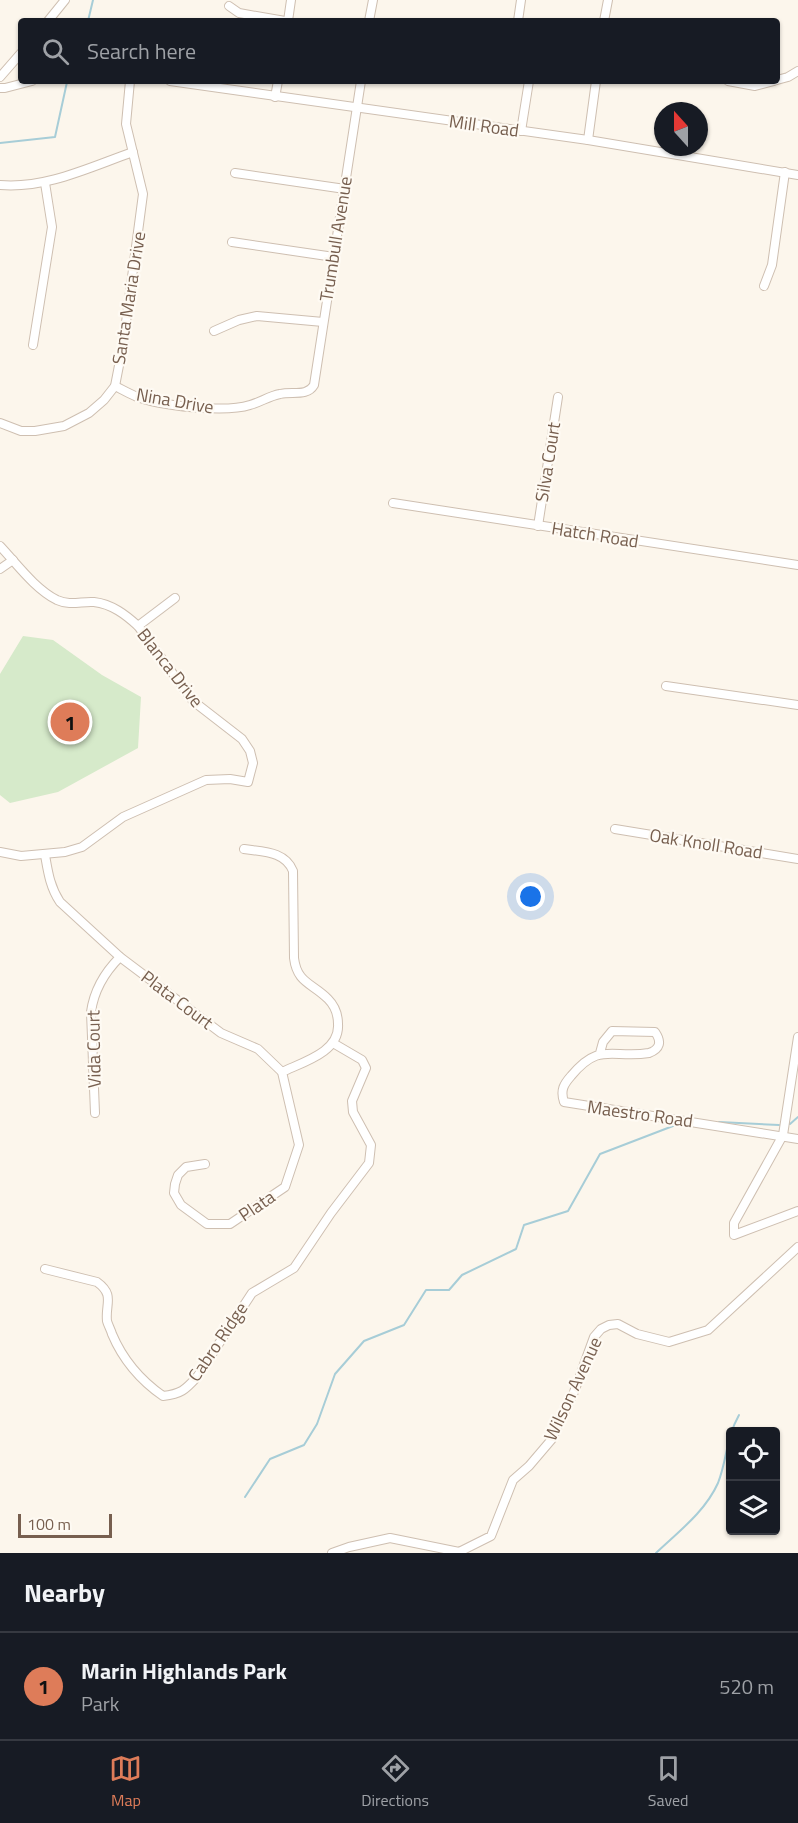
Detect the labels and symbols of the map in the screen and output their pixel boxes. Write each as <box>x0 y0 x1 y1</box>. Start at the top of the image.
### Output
north arrow <box>654 102 708 156</box>
street label: Mill Road <box>447 107 521 144</box>
street label: Trumbull Avenue <box>312 174 359 303</box>
street label: Santa Maria Drive <box>105 229 152 366</box>
street label: Nina Drive <box>134 380 216 421</box>
street label: Silva Court <box>528 419 567 504</box>
street label: Hatch Road <box>550 514 641 555</box>
street label: Blanca Drive <box>131 622 210 713</box>
pin: 1 <box>50 700 90 744</box>
street label: Oak Knoll Road <box>648 821 765 866</box>
your location <box>516 882 545 911</box>
street label: Plata Court <box>135 963 220 1036</box>
street label: Vida Court <box>79 1009 108 1088</box>
street label: Maestro Road <box>586 1093 695 1134</box>
street label: Plata <box>233 1183 281 1228</box>
street label: Cabro Ridge <box>181 1297 254 1387</box>
street label: Wilson Avenue <box>537 1332 608 1445</box>
scale bar <box>18 1511 112 1538</box>

